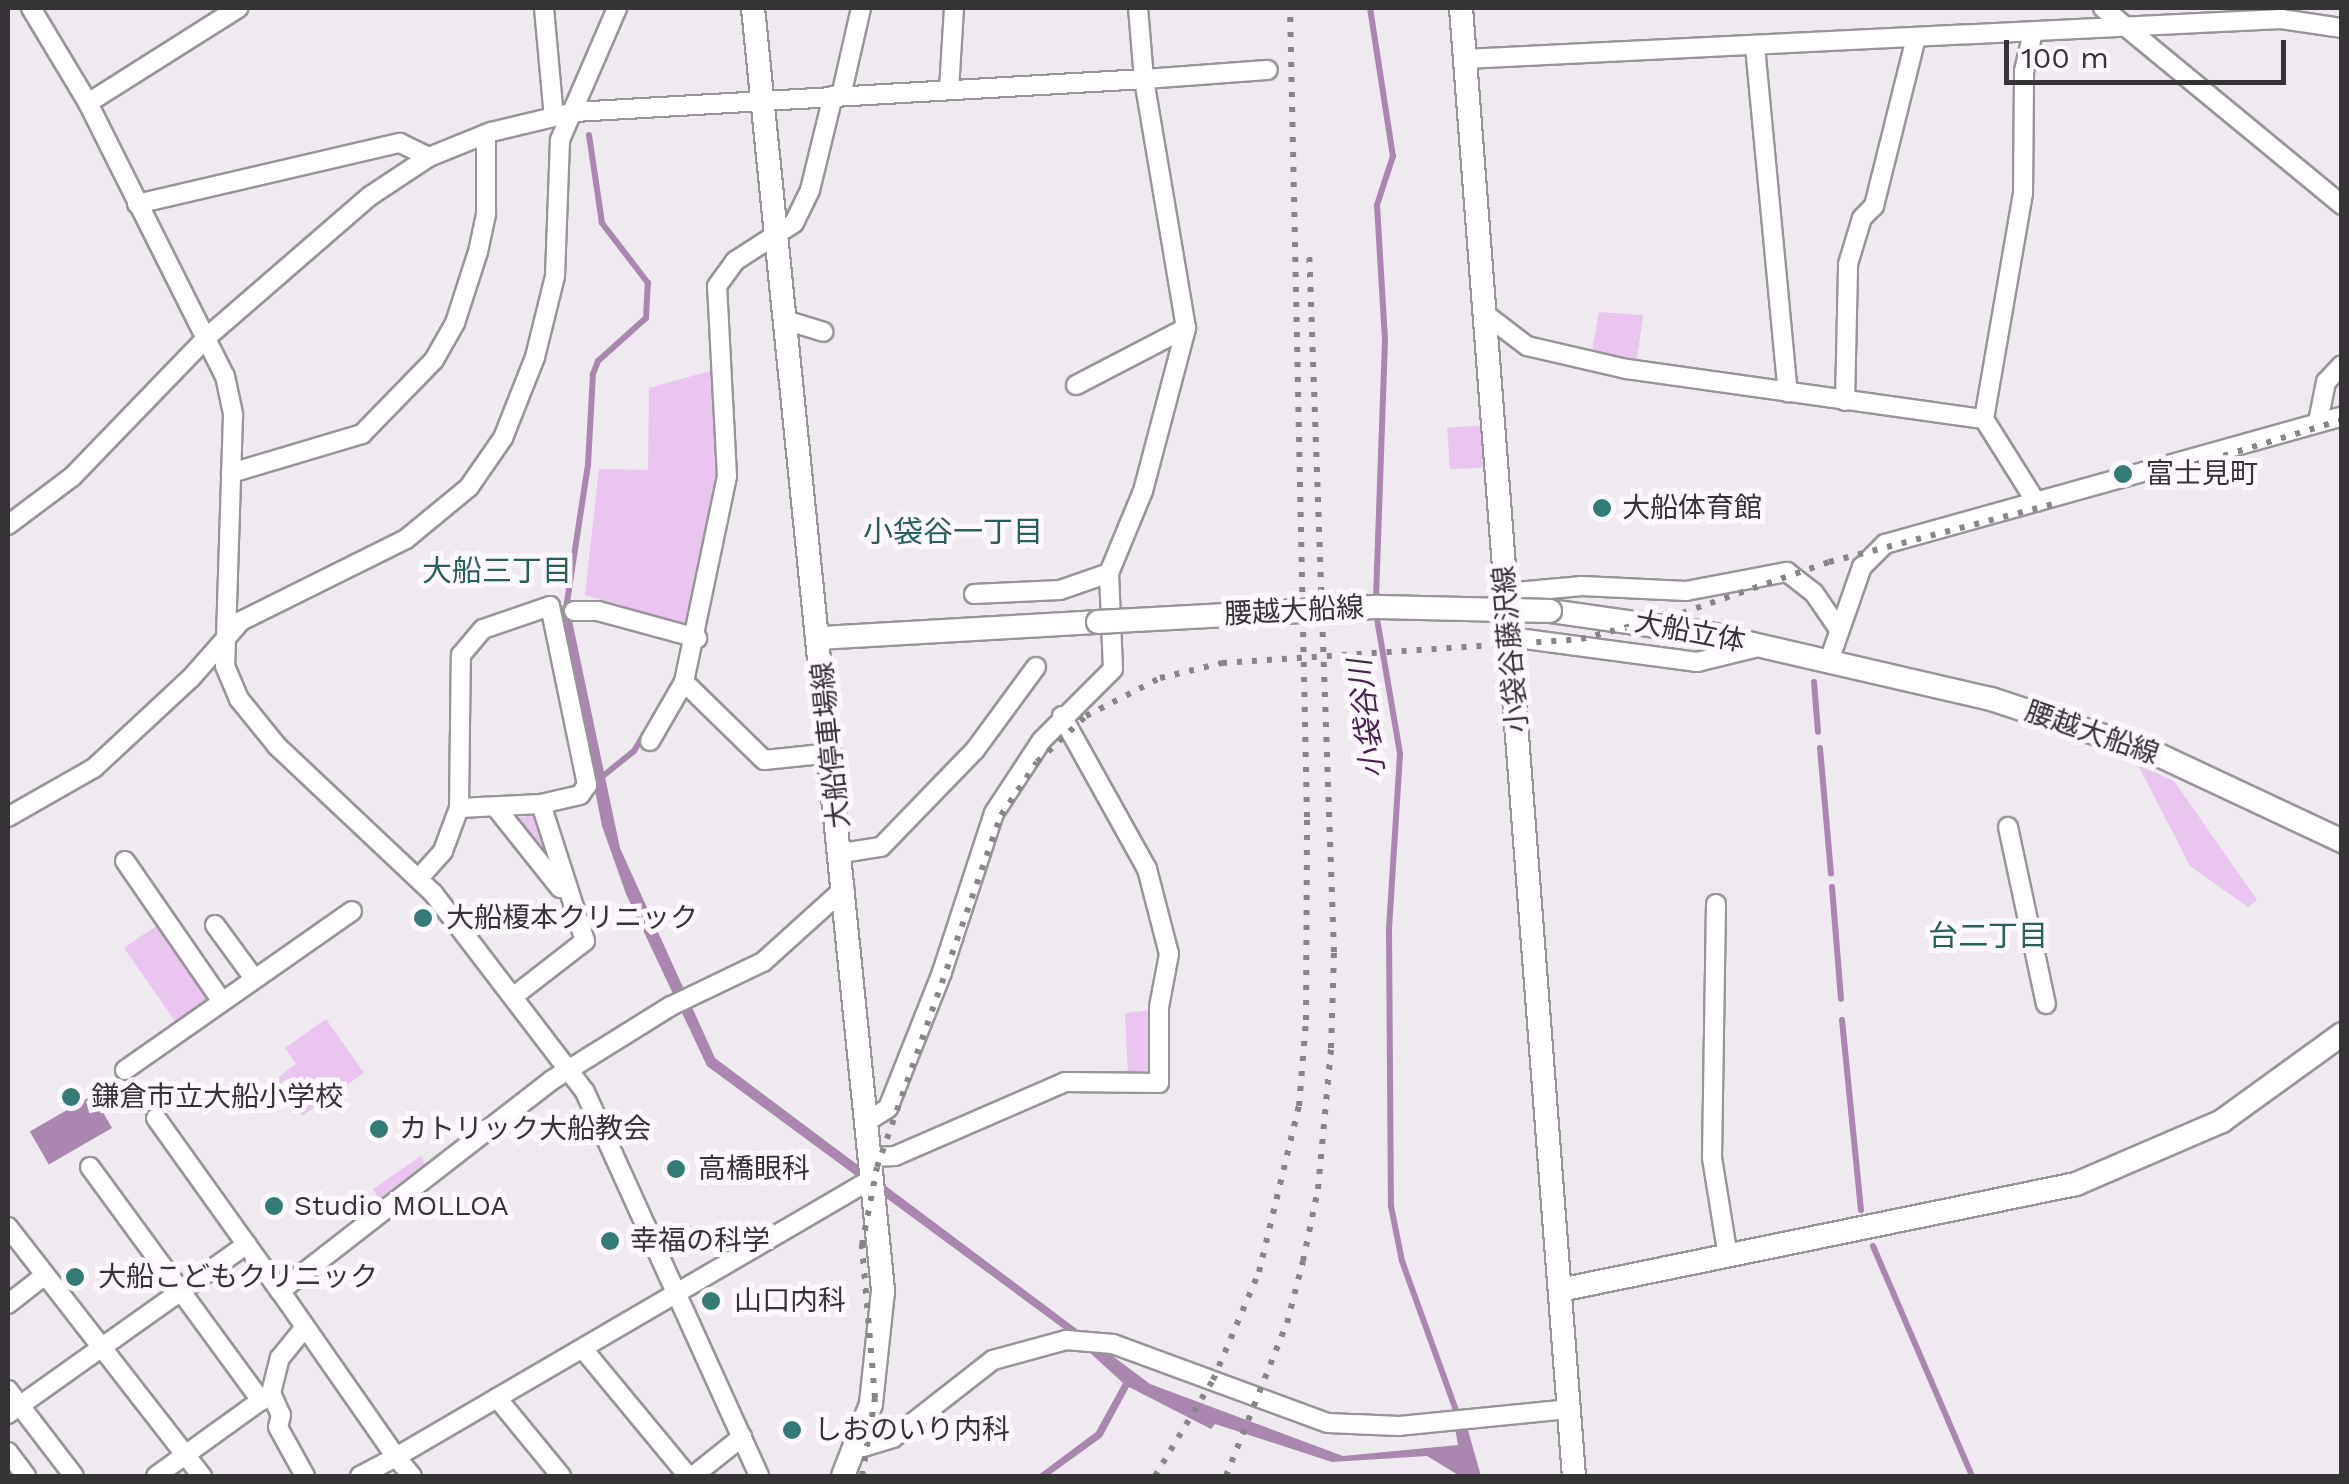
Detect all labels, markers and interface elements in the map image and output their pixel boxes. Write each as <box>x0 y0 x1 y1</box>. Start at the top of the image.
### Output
scale bar <box>2009 20 2292 82</box>
text: 100 m <box>2021 40 2109 75</box>
place label: 富士見町 <box>2146 457 2258 491</box>
marker: 富士見町 <box>2110 461 2136 487</box>
place label: 大船体育館 <box>1622 491 1762 525</box>
marker: 大船体育館 <box>1591 497 1613 519</box>
district label: 小袋谷一丁目 <box>863 514 1043 550</box>
district label: 大船三丁目 <box>422 553 572 589</box>
street label: 小袋谷藤沢線 <box>1487 564 1535 734</box>
street label: 腰越大船線 <box>1223 591 1365 631</box>
street label: 大船立体 <box>1632 605 1748 659</box>
water label: 小袋谷川 <box>1342 657 1392 781</box>
street label: 大船停車場線 <box>806 660 856 830</box>
street label: 腰越大船線 <box>2020 694 2164 772</box>
place label: 大船榎本クリニック <box>446 901 698 935</box>
marker: 大船榎本クリニック <box>410 905 436 931</box>
district label: 台二丁目 <box>1928 918 2048 954</box>
place label: 鎌倉市立大船小学校 <box>91 1080 343 1114</box>
marker: 鎌倉市立大船小学校 <box>60 1086 82 1108</box>
place label: カトリック大船教会 <box>399 1112 651 1146</box>
marker: カトリック大船教会 <box>368 1118 390 1140</box>
place label: 高橋眼科 <box>698 1152 810 1186</box>
marker: 高橋眼科 <box>663 1156 689 1182</box>
place label: Studio MOLLOA <box>294 1189 509 1223</box>
marker: Studio MOLLOA <box>263 1195 285 1217</box>
place label: 幸福の科学 <box>630 1224 770 1258</box>
marker: 幸福の科学 <box>599 1230 621 1252</box>
place label: 大船こどもクリニック <box>98 1260 378 1294</box>
marker: 大船こどもクリニック <box>62 1264 88 1290</box>
place label: 山口内科 <box>734 1284 846 1318</box>
marker: 山口内科 <box>698 1288 724 1314</box>
place label: しおのいり内科 <box>814 1413 1010 1447</box>
marker: しおのいり内科 <box>779 1417 805 1443</box>

